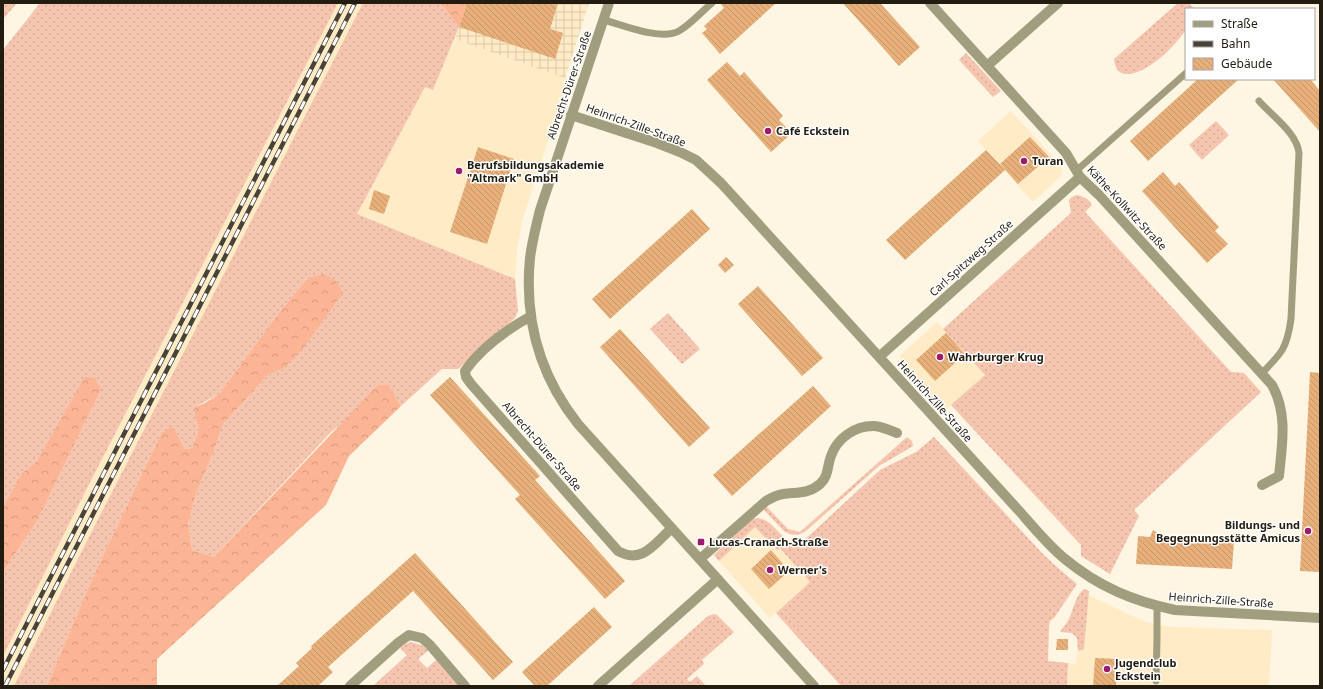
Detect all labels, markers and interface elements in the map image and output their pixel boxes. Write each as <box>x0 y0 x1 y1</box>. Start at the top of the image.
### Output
legend <box>1185 8 1315 80</box>
text: Straße <box>1221 15 1258 32</box>
street label: Albrecht-Dürer-Straße <box>543 29 594 141</box>
text: Bahn <box>1221 35 1250 52</box>
text: Gebäude <box>1221 55 1272 72</box>
street label: Heinrich-Zille-Straße <box>584 99 688 150</box>
place label: Café Eckstein <box>776 123 849 138</box>
marker: Café Eckstein <box>763 126 773 136</box>
place label: Turan <box>1032 153 1063 168</box>
marker: Turan <box>1019 156 1029 166</box>
place label: Berufsbildungsakademie "Altmark" GmbH <box>467 157 605 185</box>
street label: Käthe-Kollwitz-Straße <box>1084 162 1171 253</box>
marker: Berufsbildungsakademie "Altmark" GmbH <box>454 166 464 176</box>
street label: Carl-Spitzweg-Straße <box>926 216 1016 299</box>
place label: Wahrburger Krug <box>948 349 1044 364</box>
marker: Wahrburger Krug <box>935 352 945 362</box>
street label: Heinrich-Zille-Straße <box>895 357 976 445</box>
street label: Albrecht-Dürer-Straße <box>499 398 585 494</box>
place label: Bildungs- und Begegnungsstätte Amicus <box>1156 517 1300 545</box>
marker: Bildungs- und Begegnungsstätte Amicus <box>1303 526 1313 536</box>
place label: Lucas-Cranach-Straße <box>709 534 829 549</box>
marker: Lucas-Cranach-Straße <box>696 537 706 547</box>
place label: Werner's <box>778 562 828 577</box>
marker: Werner's <box>765 565 775 575</box>
street label: Heinrich-Zille-Straße <box>1168 588 1274 611</box>
place label: Jugendclub Eckstein <box>1114 655 1177 683</box>
marker: Jugendclub Eckstein <box>1102 664 1112 674</box>

